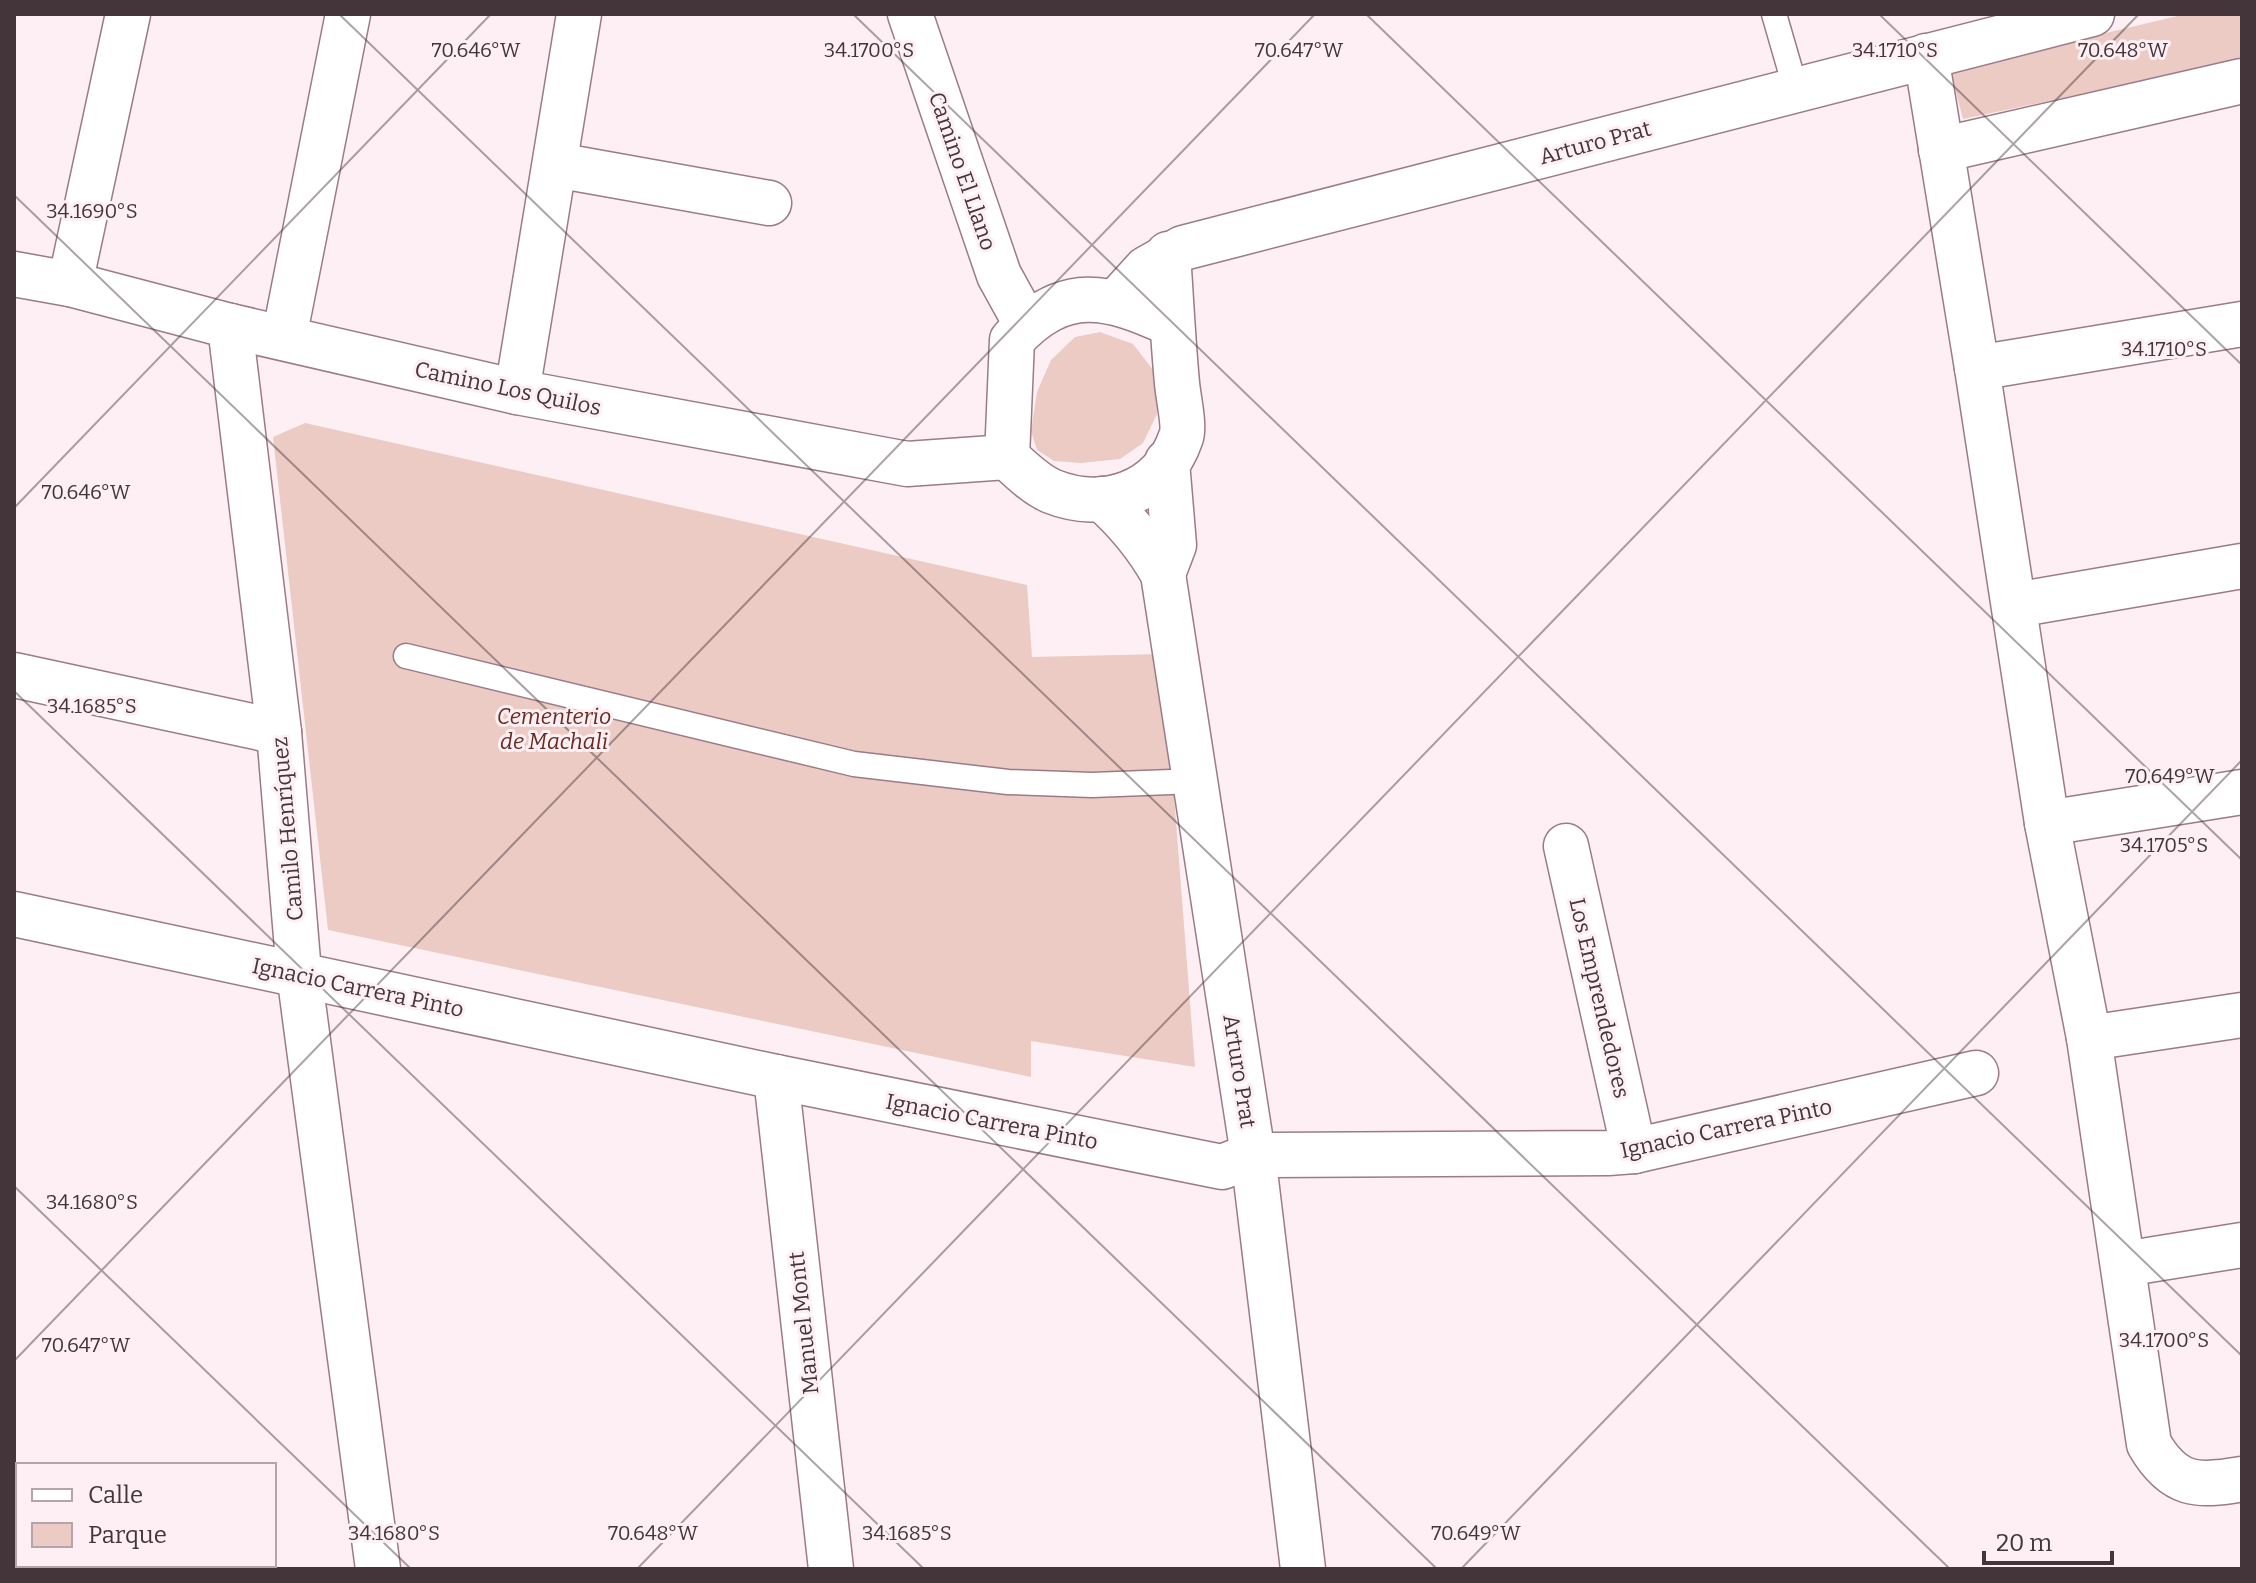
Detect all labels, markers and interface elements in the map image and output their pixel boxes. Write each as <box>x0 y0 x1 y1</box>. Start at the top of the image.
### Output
text: 70.646°W <box>431 38 521 62</box>
text: 34.1700°S <box>824 38 914 62</box>
text: 70.647°W <box>1255 38 1344 62</box>
text: 34.1710°S <box>1852 38 1938 62</box>
text: 70.648°W <box>2078 38 2169 62</box>
street label: Camino El Llano <box>923 89 1002 254</box>
street label: Arturo Prat <box>1536 115 1654 170</box>
text: 34.1690°S <box>46 199 138 223</box>
text: 34.1710°S <box>2121 337 2207 361</box>
street label: Camino Los Quilos <box>412 356 604 421</box>
text: 70.646°W <box>41 480 131 504</box>
text: 34.1685°S <box>47 694 137 718</box>
park label: Cementerio de Machali <box>497 703 611 755</box>
street label: Camilo Henríquez <box>266 736 309 922</box>
text: 70.649°W <box>2125 764 2215 788</box>
text: 34.1705°S <box>2120 833 2208 857</box>
street label: Los Emprendedores <box>1563 895 1636 1101</box>
street label: Ignacio Carrera Pinto <box>250 952 466 1023</box>
street label: Arturo Prat <box>1217 1012 1262 1130</box>
street label: Ignacio Carrera Pinto <box>884 1088 1100 1155</box>
street label: Ignacio Carrera Pinto <box>1618 1093 1834 1164</box>
text: 34.1680°S <box>46 1190 138 1214</box>
street label: Manuel Montt <box>783 1250 824 1396</box>
text: 34.1700°S <box>2119 1328 2209 1352</box>
text: 70.647°W <box>42 1333 131 1357</box>
legend <box>16 1463 276 1567</box>
text: Calle <box>88 1481 143 1509</box>
scale bar <box>1984 1515 2112 1565</box>
text: Parque <box>88 1521 167 1549</box>
text: 34.1680°S <box>348 1521 440 1545</box>
text: 70.648°W <box>608 1521 699 1545</box>
text: 34.1685°S <box>862 1521 952 1545</box>
text: 70.649°W <box>1431 1521 1521 1545</box>
text: 20 m <box>1996 1529 2052 1557</box>

